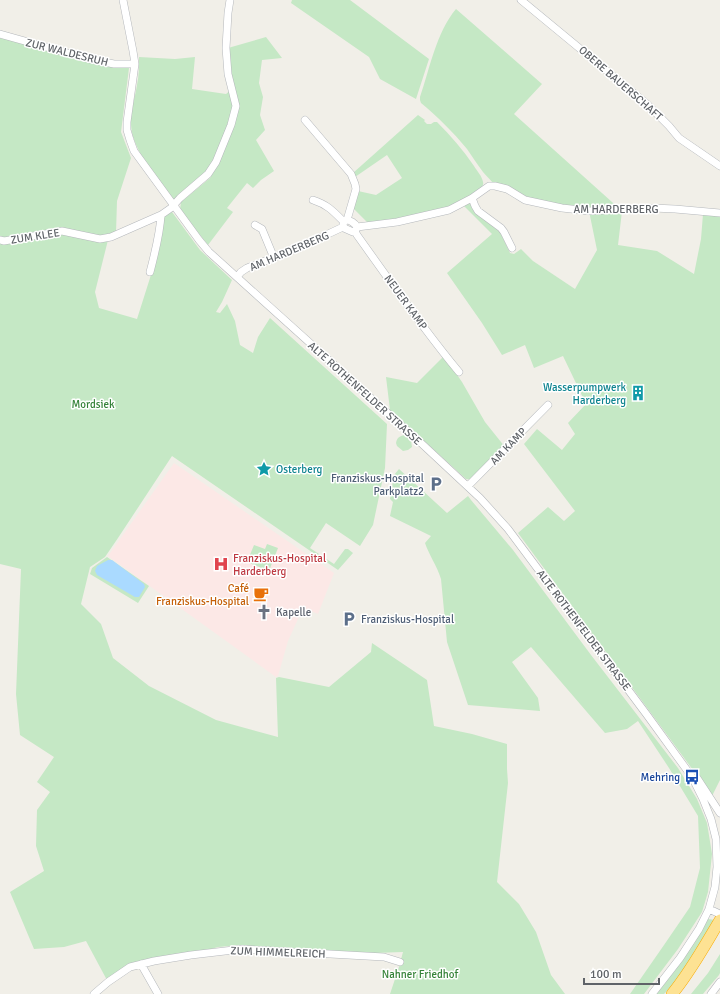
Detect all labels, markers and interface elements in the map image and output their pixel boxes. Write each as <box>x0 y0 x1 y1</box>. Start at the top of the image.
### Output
street label: ZUR WALDESRUH <box>24 36 110 69</box>
street label: OBERE BAUERSCHAFT <box>576 43 666 124</box>
street label: AM HARDERBERG <box>573 203 659 216</box>
street label: ZUM KLEE <box>10 226 61 247</box>
street label: AM HARDERBERG <box>247 229 331 274</box>
street label: NEUER KAMP <box>381 272 430 332</box>
street label: ALTE ROTHENFELDER STRASSE <box>305 339 424 448</box>
place label: Wasserpumpwerk Harderberg <box>543 381 626 407</box>
building icon: Wasserpumpwerk Harderberg <box>629 384 647 402</box>
park label: Mordsiek <box>71 398 115 411</box>
street label: AM KAMP <box>488 425 529 468</box>
place icon: Osterberg <box>255 460 273 478</box>
place label: Osterberg <box>276 463 323 476</box>
place label: Franziskus-Hospital Parkplatz2 <box>331 472 424 498</box>
parking icon: Franziskus-Hospital Parkplatz2 <box>427 475 445 493</box>
place label: Franziskus-Hospital Harderberg <box>233 552 326 578</box>
hospital icon: Franziskus-Hospital Harderberg <box>212 555 230 573</box>
street label: ALTE ROTHENFELDER STRASSE <box>534 567 633 693</box>
place label: Café Franziskus-Hospital <box>156 582 249 608</box>
cafe icon: Café Franziskus-Hospital <box>252 585 270 603</box>
church icon: Kapelle <box>255 603 273 621</box>
place label: Kapelle <box>276 606 311 619</box>
parking icon: Franziskus-Hospital <box>340 610 358 628</box>
place label: Franziskus-Hospital <box>361 613 454 626</box>
bus stop icon: Mehring <box>683 768 701 786</box>
place label: Mehring <box>641 771 680 784</box>
street label: ZUM HIMMELREICH <box>230 944 326 961</box>
scale bar <box>584 960 659 986</box>
text: 100 m <box>590 967 622 982</box>
park label: Nahner Friedhof <box>382 968 459 981</box>

